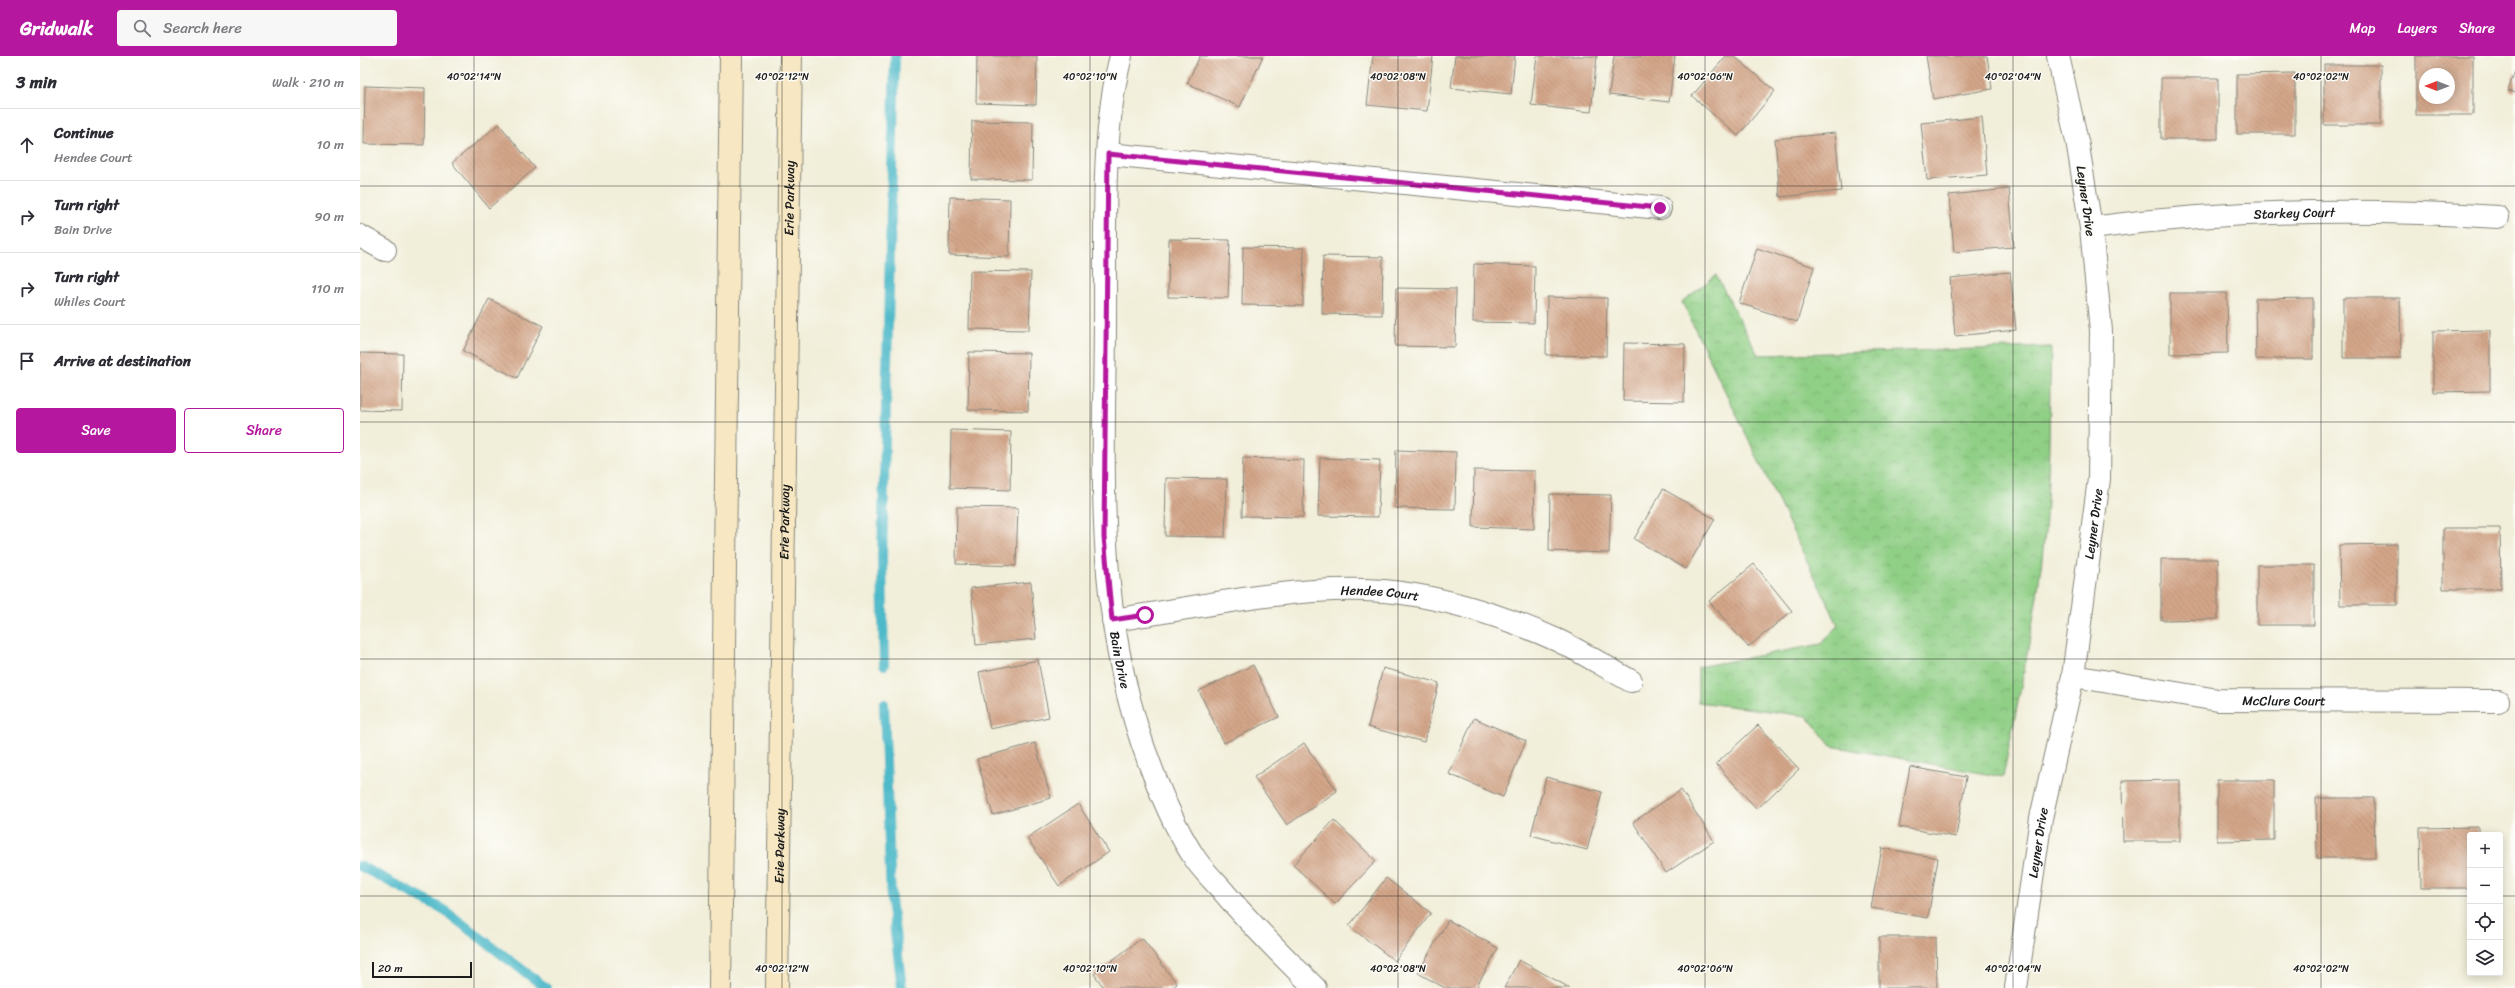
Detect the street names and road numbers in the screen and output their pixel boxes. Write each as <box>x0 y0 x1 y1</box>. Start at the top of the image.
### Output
street label: Erie Parkway <box>777 160 801 236</box>
street label: Leyner Drive <box>2070 164 2102 238</box>
street label: Starkey Court <box>2253 200 2336 225</box>
street label: Erie Parkway <box>772 484 796 560</box>
street label: Leyner Drive <box>2077 487 2109 561</box>
street label: Hendee Court <box>1340 578 1421 607</box>
street label: Bain Drive <box>1104 629 1137 691</box>
street label: McClure Court <box>2242 689 2326 712</box>
street label: Leyner Drive <box>2021 805 2055 880</box>
street label: Erie Parkway <box>767 808 791 884</box>

